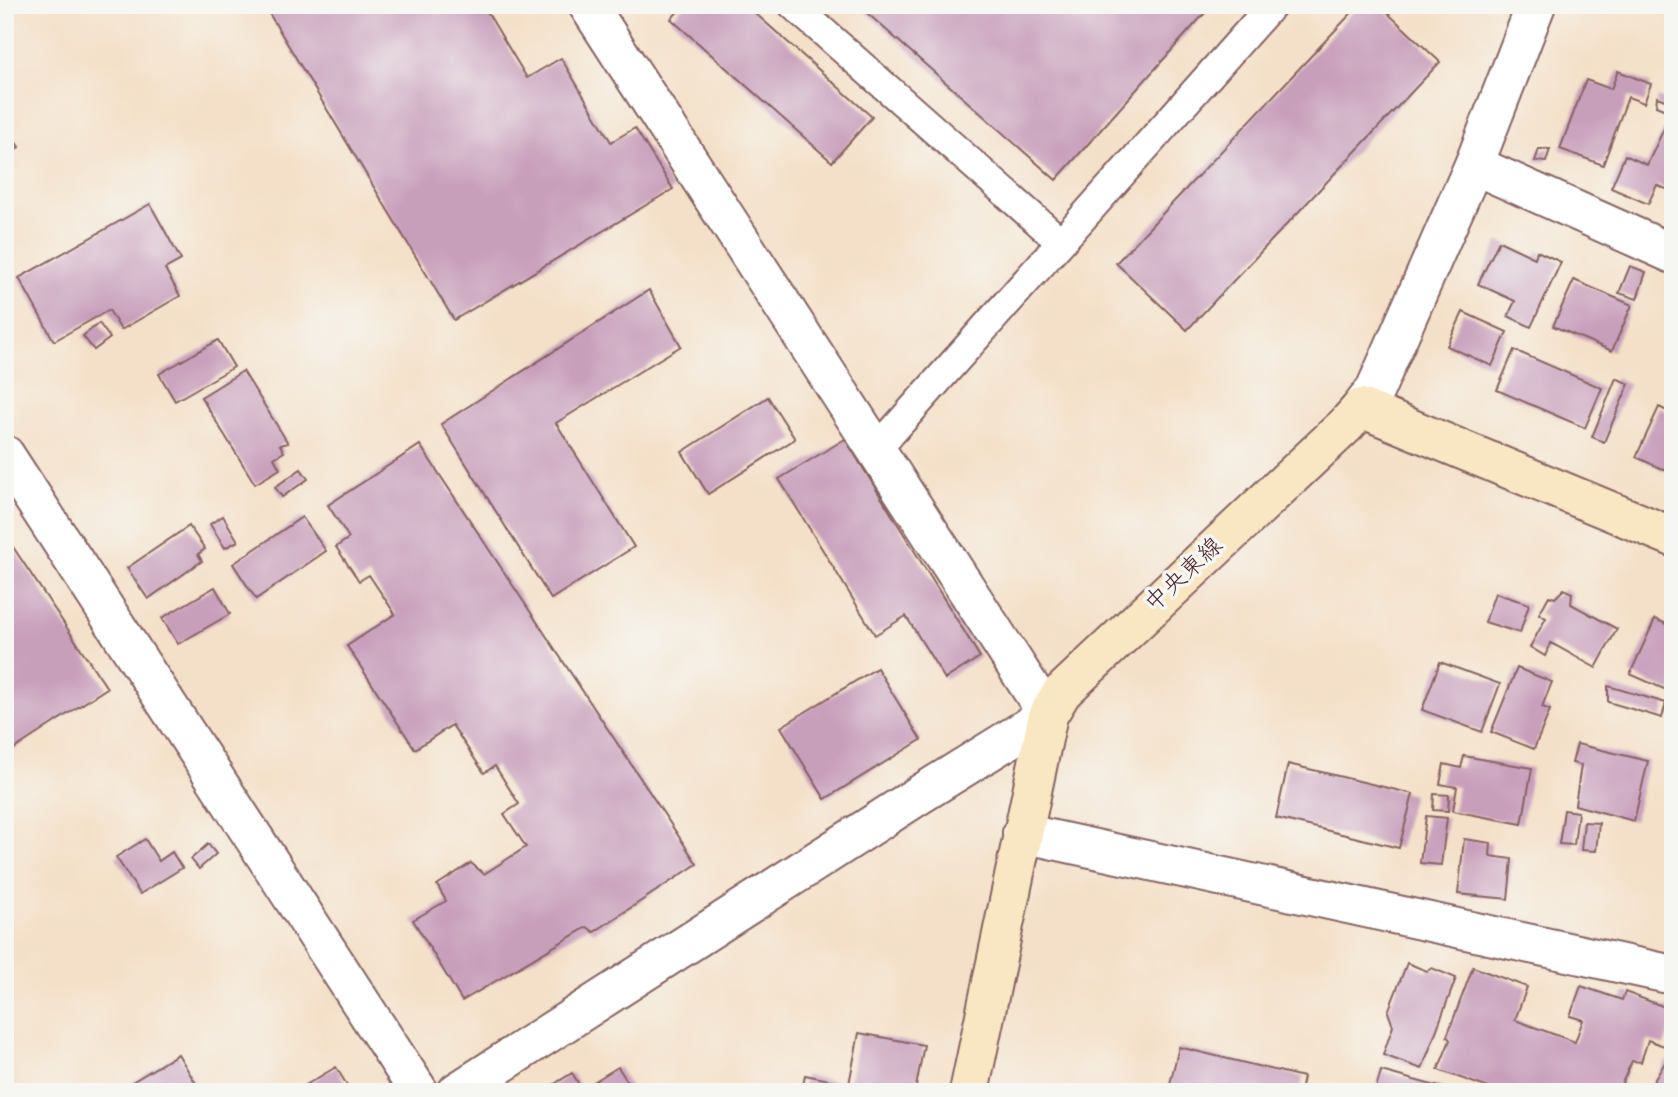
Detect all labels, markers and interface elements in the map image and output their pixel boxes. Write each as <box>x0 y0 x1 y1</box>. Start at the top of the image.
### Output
street label: 中央東線 <box>1138 531 1232 621</box>

